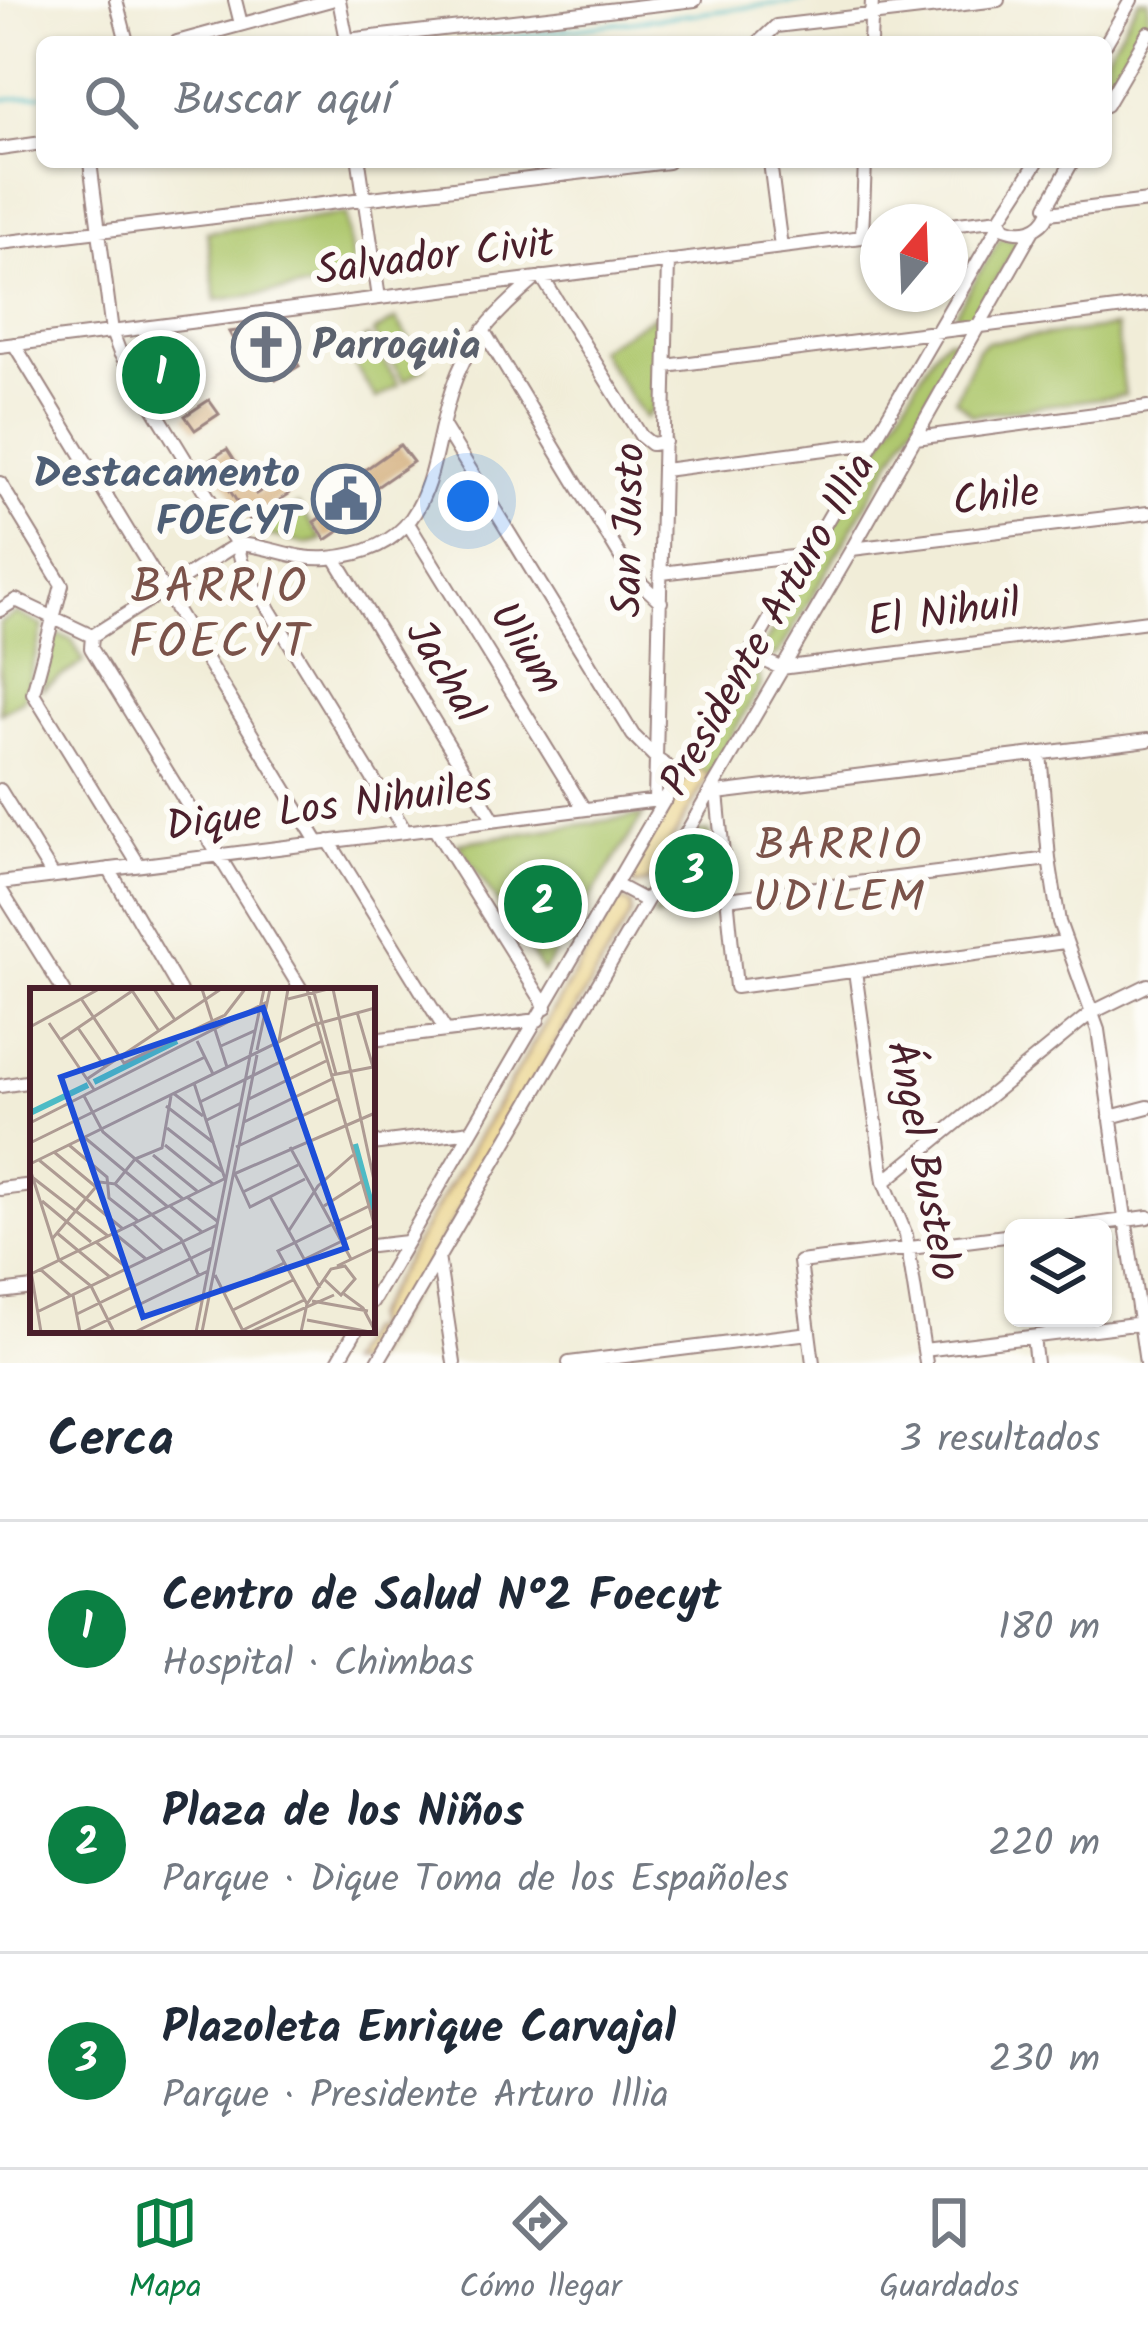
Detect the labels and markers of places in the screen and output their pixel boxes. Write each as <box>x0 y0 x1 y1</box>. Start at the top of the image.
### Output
church icon: Parroquia <box>231 312 301 382</box>
place label: Parroquia <box>312 314 481 381</box>
pin: 1 <box>122 330 200 420</box>
place label: Destacamento FOECYT <box>33 442 304 557</box>
public building icon: Destacamento FOECYT <box>311 464 381 534</box>
pin: 3 <box>655 828 733 918</box>
pin: 2 <box>504 859 582 949</box>

